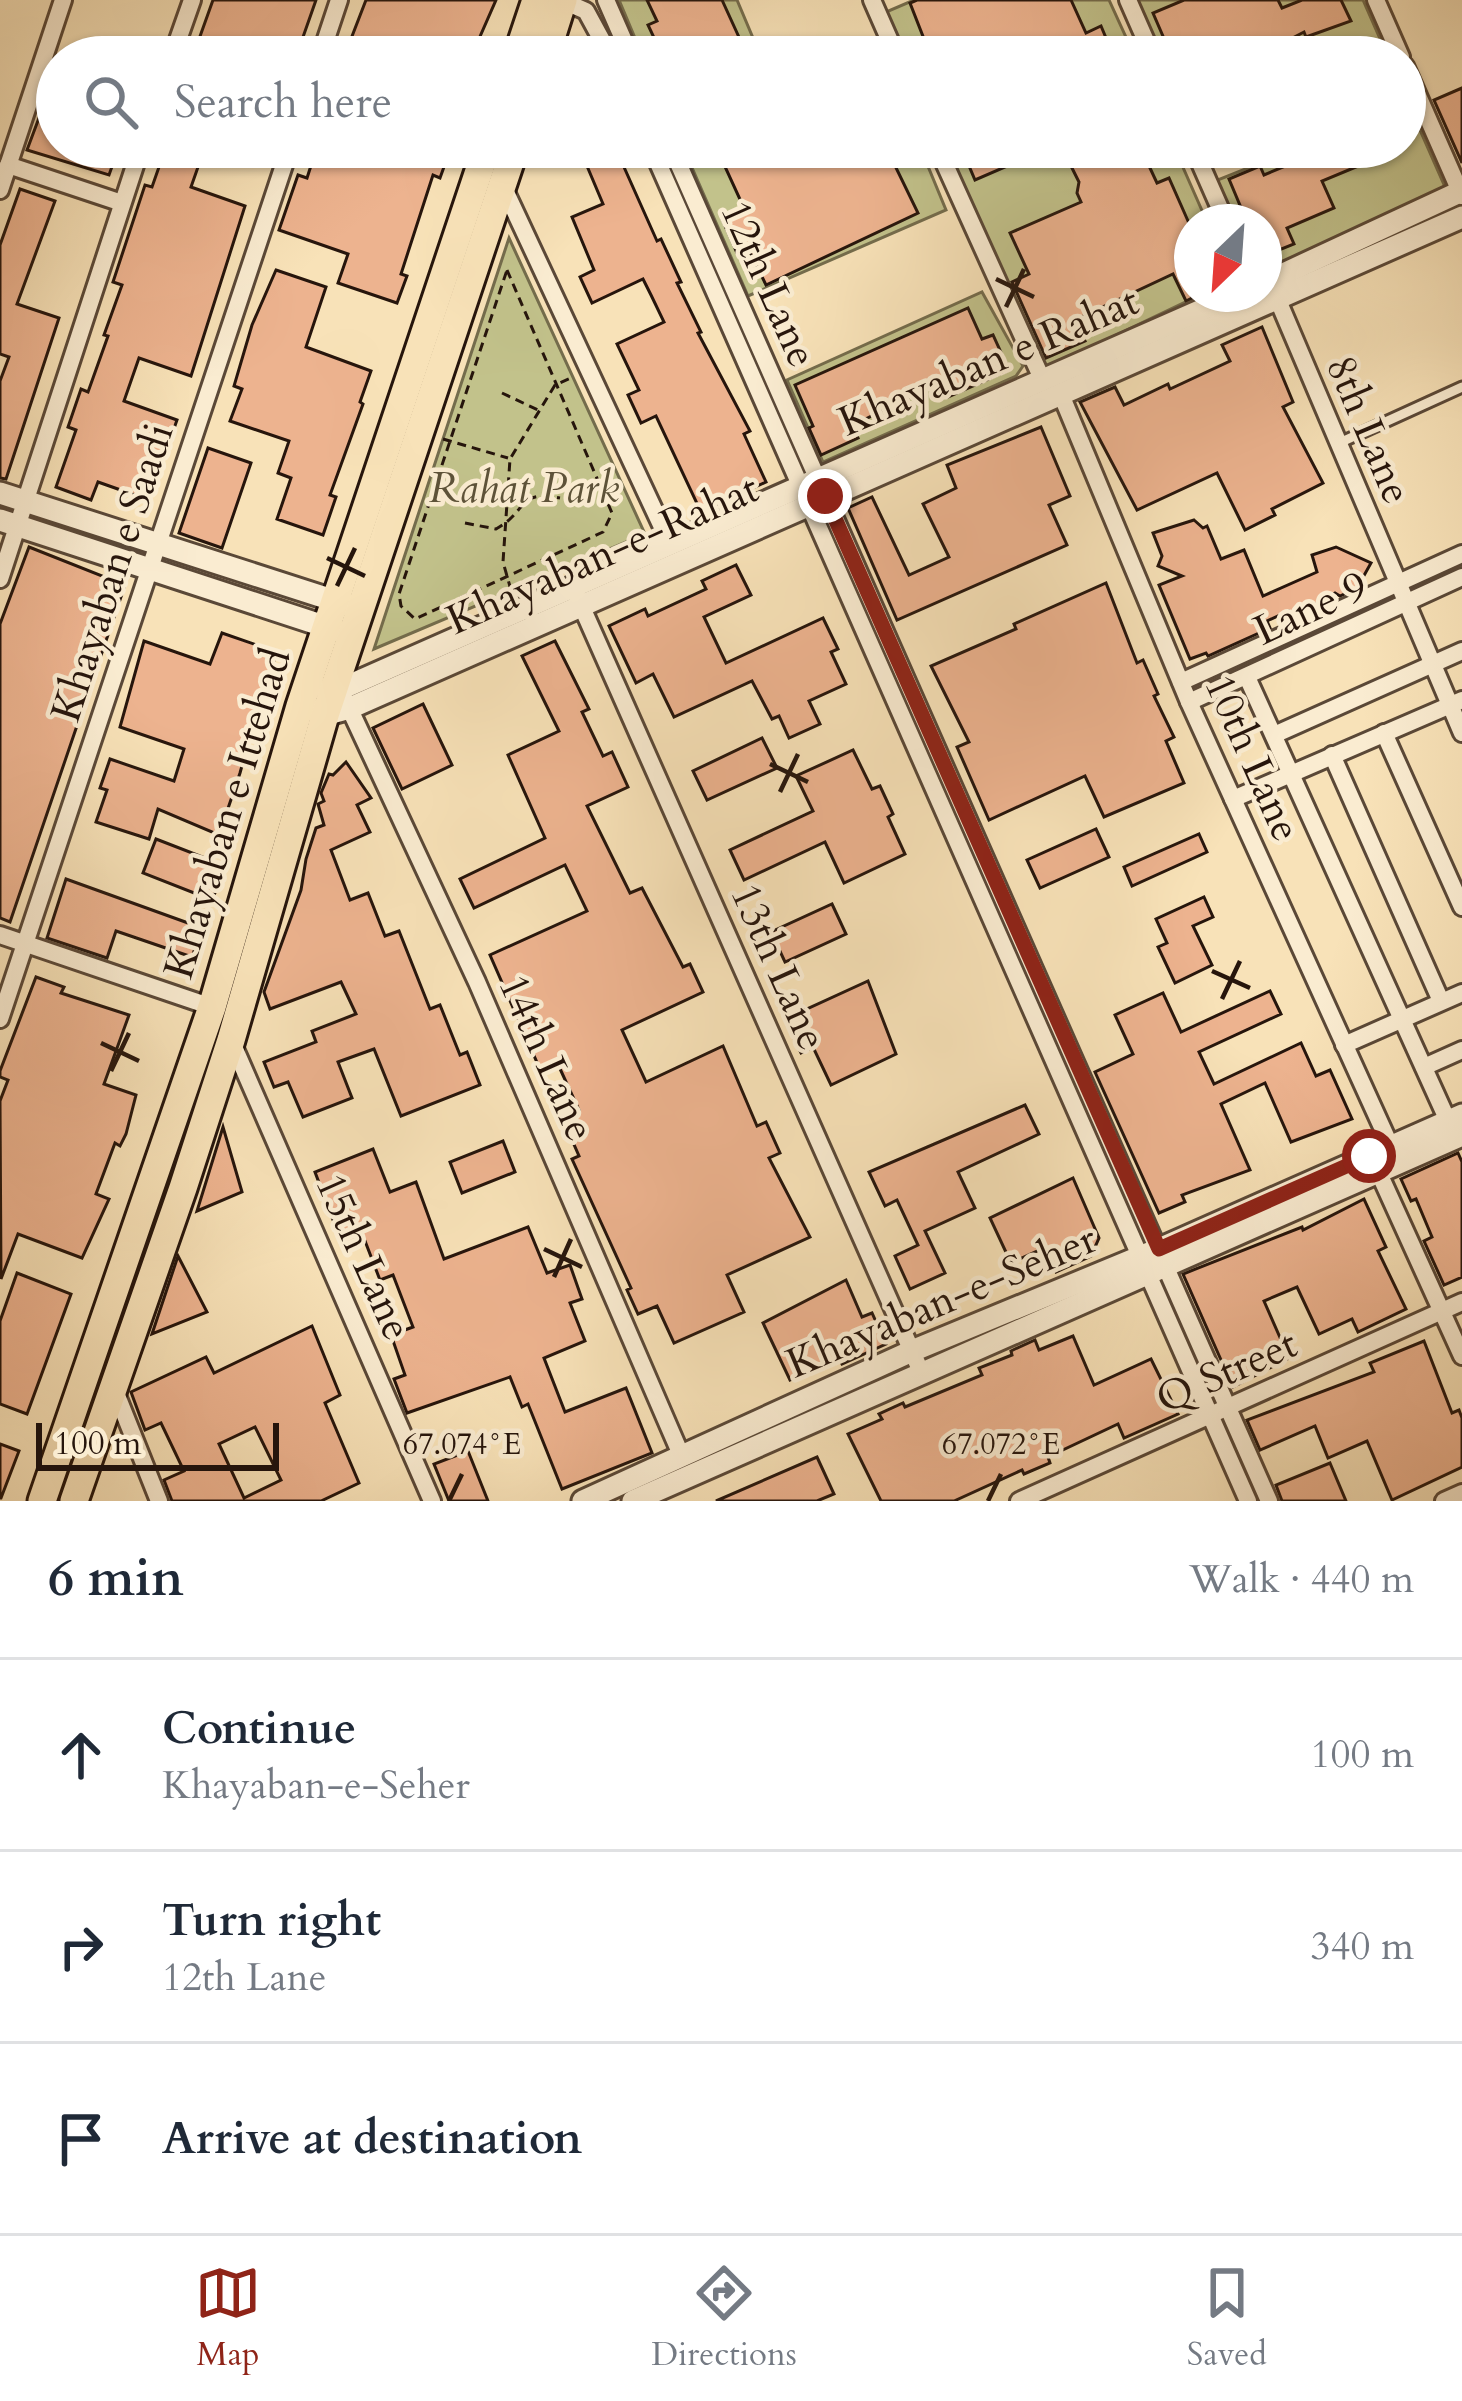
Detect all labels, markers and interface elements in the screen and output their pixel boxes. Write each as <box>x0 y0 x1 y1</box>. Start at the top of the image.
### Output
search box <box>36 36 1426 168</box>
icon: search <box>78 69 144 135</box>
text: Search here <box>174 72 392 133</box>
street label: 12th Lane <box>707 191 831 376</box>
north arrow <box>1174 204 1282 312</box>
street label: Khayaban e Rahat <box>830 272 1147 450</box>
street label: 8th Lane <box>1312 347 1425 512</box>
street label: Khayaban e Saadi <box>37 416 188 729</box>
park label: Rahat Park <box>429 460 620 517</box>
street label: Khayaban-e-Rahat <box>438 460 767 649</box>
route end <box>798 469 852 523</box>
street label: Lane 9 <box>1245 557 1377 659</box>
street label: Khayaban e Ittehad <box>150 641 305 986</box>
street label: 10th Lane <box>1191 665 1315 850</box>
street label: 13th Lane <box>717 874 841 1059</box>
street label: 14th Lane <box>485 965 609 1150</box>
route start <box>1342 1129 1396 1183</box>
street label: 15th Lane <box>302 1164 426 1349</box>
street label: Khayaban-e-Seher <box>778 1210 1106 1392</box>
street label: Q Street <box>1147 1315 1306 1428</box>
scale bar <box>36 1417 279 1470</box>
text: 100 m <box>54 1421 141 1466</box>
text: 67.074°E <box>403 1424 521 1465</box>
text: 67.072°E <box>942 1424 1060 1465</box>
text: 6 min <box>48 1544 184 1614</box>
text: Walk · 440 m <box>1189 1553 1414 1606</box>
text: Continue <box>162 1698 356 1759</box>
icon: ahead <box>48 1722 114 1788</box>
text: 100 m <box>1311 1728 1414 1781</box>
text: Khayaban-e-Seher <box>162 1759 470 1812</box>
text: Turn right <box>162 1890 381 1951</box>
icon: right <box>48 1914 114 1980</box>
text: 340 m <box>1311 1920 1414 1973</box>
text: 12th Lane <box>162 1951 326 2004</box>
icon: arrive <box>48 2106 114 2172</box>
text: Arrive at destination <box>162 2108 582 2169</box>
tab: Map <box>195 2260 261 2377</box>
tab: Directions <box>651 2260 797 2377</box>
tab: Saved <box>1187 2260 1267 2377</box>

